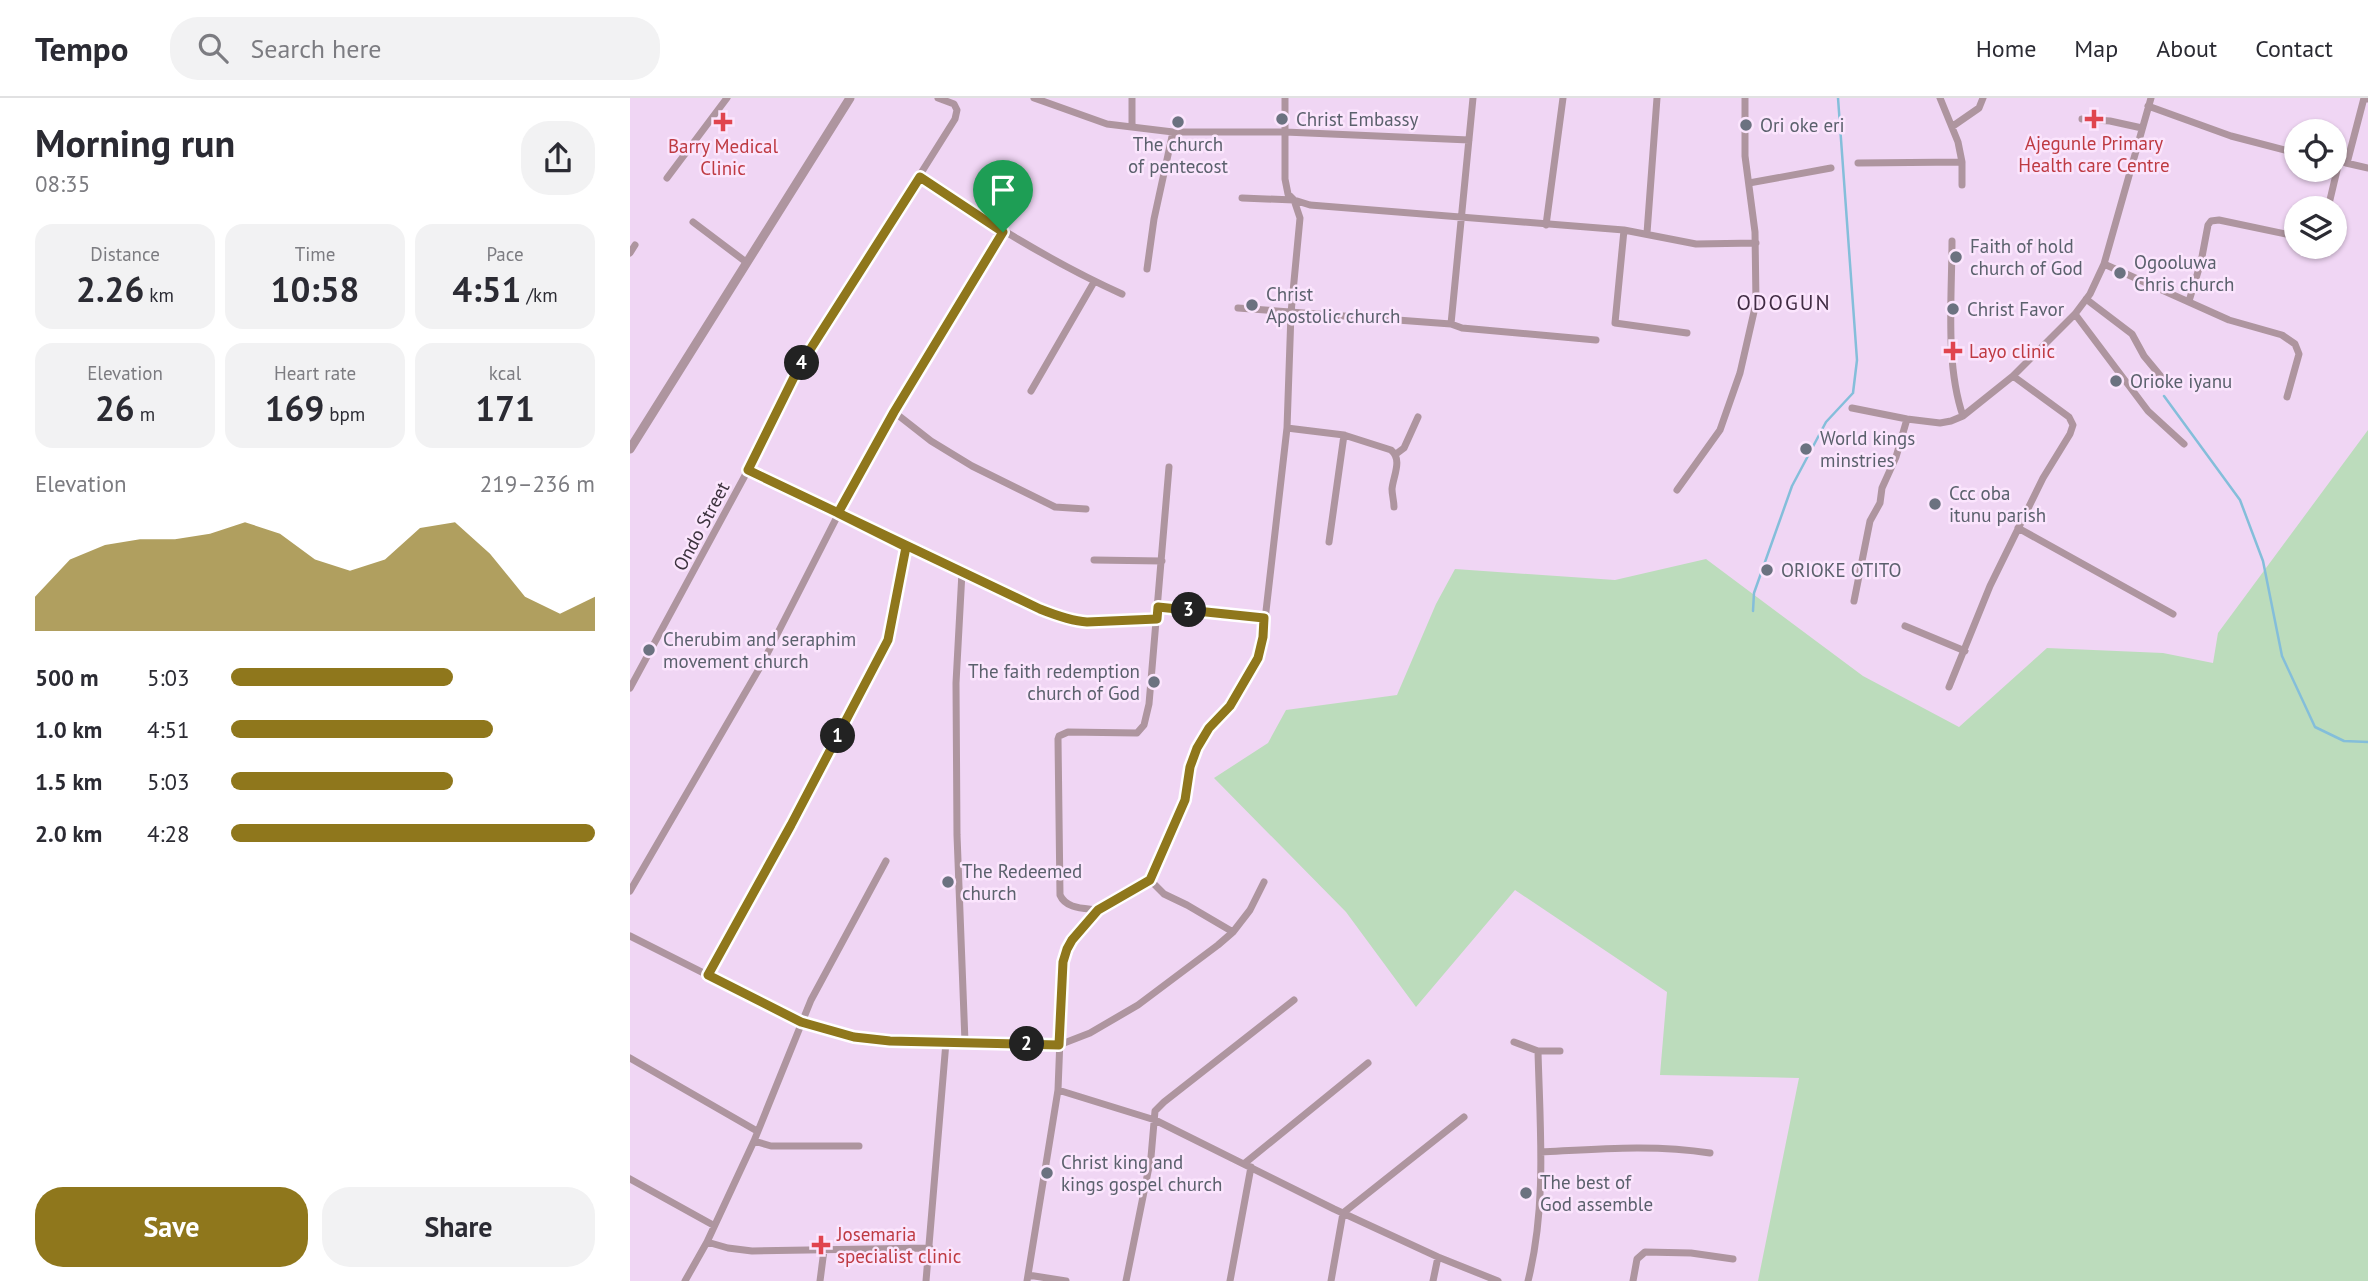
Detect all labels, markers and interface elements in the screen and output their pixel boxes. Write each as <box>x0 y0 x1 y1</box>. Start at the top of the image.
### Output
search box <box>170 17 660 80</box>
text: Tempo <box>35 27 128 70</box>
icon: search <box>194 29 232 67</box>
text: Search here <box>250 32 382 65</box>
text: Home <box>1976 33 2036 64</box>
text: Map <box>2074 33 2118 64</box>
text: About <box>2156 33 2217 64</box>
text: Contact <box>2255 33 2333 64</box>
place label: Christ Embassy <box>1296 107 1419 131</box>
marker: Ajegunle Primary Health care Centre <box>2084 109 2104 129</box>
marker: Christ Embassy <box>1274 111 1290 127</box>
marker: Barry Medical Clinic <box>713 112 733 132</box>
place label: Ori oke eri <box>1760 113 1845 137</box>
marker: The church of pentecost <box>1170 114 1186 130</box>
marker: Ori oke eri <box>1738 117 1754 133</box>
text: Morning run <box>35 118 235 167</box>
map controls <box>2284 119 2347 259</box>
button: locate <box>2284 119 2347 182</box>
button: share <box>521 121 595 195</box>
place label: Ajegunle Primary Health care Centre <box>2018 131 2170 177</box>
place label: The church of pentecost <box>1128 132 1228 178</box>
place label: Barry Medical Clinic <box>668 134 779 180</box>
pin <box>973 160 1033 232</box>
text: 08:35 <box>35 169 90 198</box>
icon: arrive <box>984 171 1022 209</box>
button: layers <box>2284 196 2347 259</box>
place label: Faith of hold church of God <box>1970 234 2083 280</box>
text: Distance <box>90 242 160 266</box>
text: Time <box>295 242 335 266</box>
text: Pace <box>486 242 524 266</box>
marker: Faith of hold church of God <box>1948 249 1964 265</box>
place label: Ogooluwa Chris church <box>2134 250 2235 296</box>
marker: Ogooluwa Chris church <box>2112 265 2128 281</box>
text: 2.26 <box>76 266 144 312</box>
text: 10:58 <box>271 266 359 312</box>
text: 4:51 <box>452 266 521 312</box>
place label: Christ Apostolic church <box>1266 282 1400 328</box>
text: km <box>144 283 174 307</box>
text: /km <box>521 283 558 307</box>
district label: ODOGUN <box>1736 289 1832 316</box>
marker: Christ Apostolic church <box>1244 297 1260 313</box>
place label: Christ Favor <box>1967 297 2065 321</box>
marker: Christ Favor <box>1945 301 1961 317</box>
place label: Layo clinic <box>1969 339 2055 363</box>
marker: Layo clinic <box>1943 341 1963 361</box>
pin: 4 <box>784 345 820 380</box>
text: 4 <box>796 350 807 374</box>
text: Elevation <box>87 361 163 385</box>
text: Heart rate <box>274 361 356 385</box>
text: kcal <box>489 361 521 385</box>
place label: Orioke iyanu <box>2130 369 2232 393</box>
marker: Orioke iyanu <box>2108 373 2124 389</box>
text: 26 <box>95 385 135 431</box>
text: 169 <box>265 385 324 431</box>
text: 171 <box>475 385 535 431</box>
text: m <box>135 402 155 426</box>
text: bpm <box>324 402 365 426</box>
place label: World kings minstries <box>1820 426 1915 472</box>
marker: World kings minstries <box>1798 441 1814 457</box>
text: Elevation <box>35 469 127 498</box>
text: 219–236 m <box>480 469 595 498</box>
street label: Ondo Street <box>668 477 735 575</box>
place label: Ccc oba itunu parish <box>1949 481 2046 527</box>
marker: Ccc oba itunu parish <box>1927 496 1943 512</box>
place label: ORIOKE OTITO <box>1781 558 1901 582</box>
marker: ORIOKE OTITO <box>1759 562 1775 578</box>
pin: 3 <box>1172 592 1206 628</box>
text: 3 <box>1183 597 1194 621</box>
place label: Cherubim and seraphim movement church <box>663 627 856 673</box>
marker: Cherubim and seraphim movement church <box>641 642 657 658</box>
place label: The faith redemption church of God <box>968 659 1140 705</box>
text: 500 m <box>35 663 98 692</box>
text: 5:03 <box>147 663 190 692</box>
marker: The faith redemption church of God <box>1146 674 1162 690</box>
text: 1.0 km <box>35 715 102 744</box>
text: 4:51 <box>147 715 190 744</box>
pin: 1 <box>820 718 856 754</box>
text: 1 <box>832 723 843 747</box>
text: 1.5 km <box>35 767 102 796</box>
text: 5:03 <box>147 767 190 796</box>
text: 2.0 km <box>35 819 102 848</box>
text: 4:28 <box>147 819 190 848</box>
place label: The Redeemed church <box>962 859 1082 905</box>
marker: The Redeemed church <box>940 874 956 890</box>
pin: 2 <box>1010 1026 1044 1062</box>
text: 2 <box>1021 1031 1032 1055</box>
place label: Christ king and kings gospel church <box>1061 1150 1222 1196</box>
marker: Christ king and kings gospel church <box>1039 1165 1055 1181</box>
place label: The best of God assemble <box>1540 1170 1653 1216</box>
marker: The best of God assemble <box>1518 1185 1534 1201</box>
button: Save <box>35 1187 308 1267</box>
button: Share <box>322 1187 595 1267</box>
place label: Josemaria specialist clinic <box>836 1222 961 1268</box>
marker: Josemaria specialist clinic <box>811 1235 831 1255</box>

